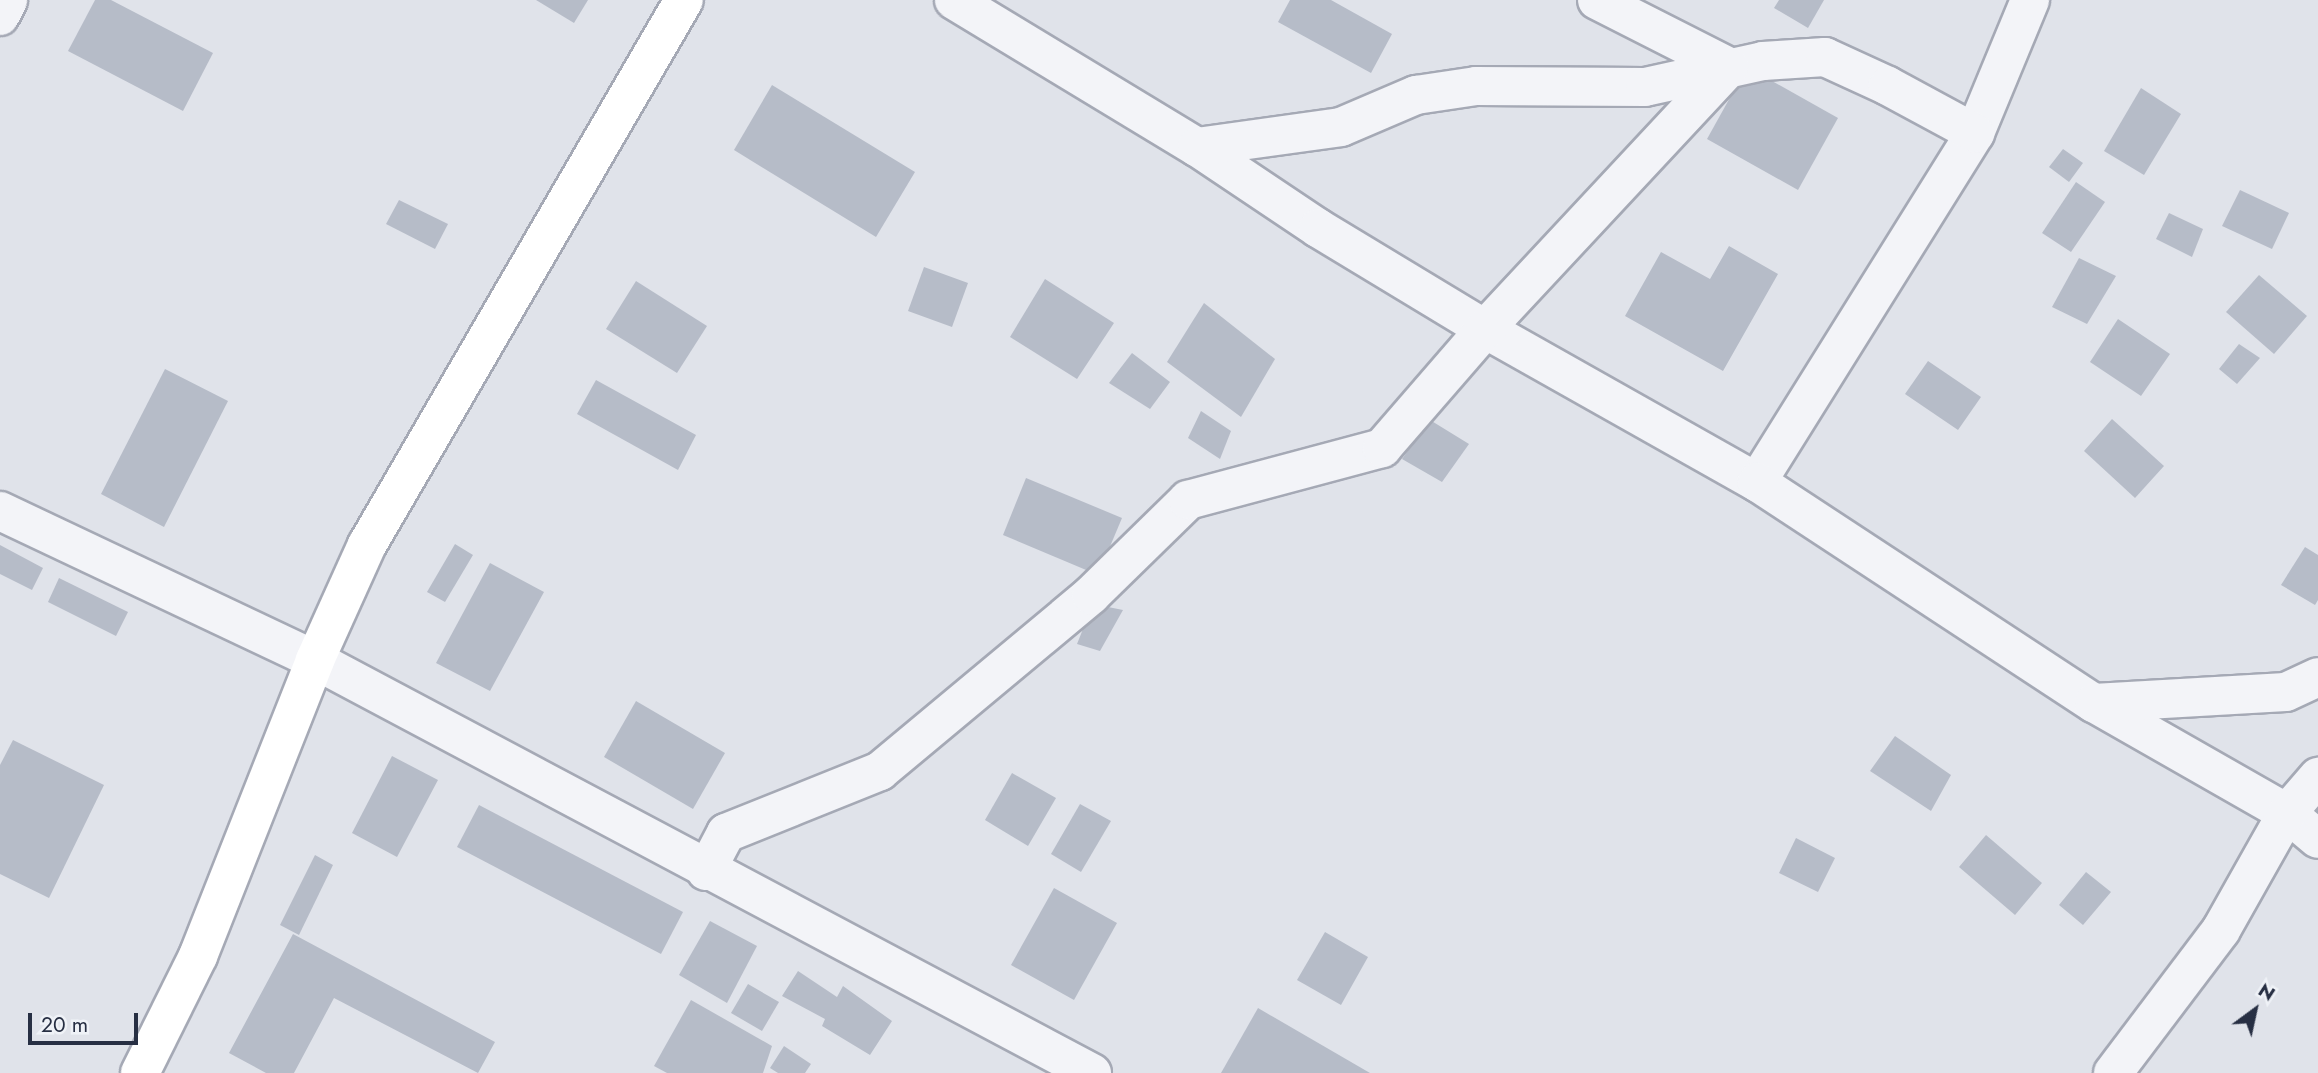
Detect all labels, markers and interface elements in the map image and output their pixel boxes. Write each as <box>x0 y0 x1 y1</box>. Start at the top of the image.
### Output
north arrow <box>2220 975 2290 1045</box>
text: N <box>2253 977 2280 1007</box>
scale bar <box>32 1000 142 1044</box>
text: 20 m <box>41 1010 88 1040</box>

